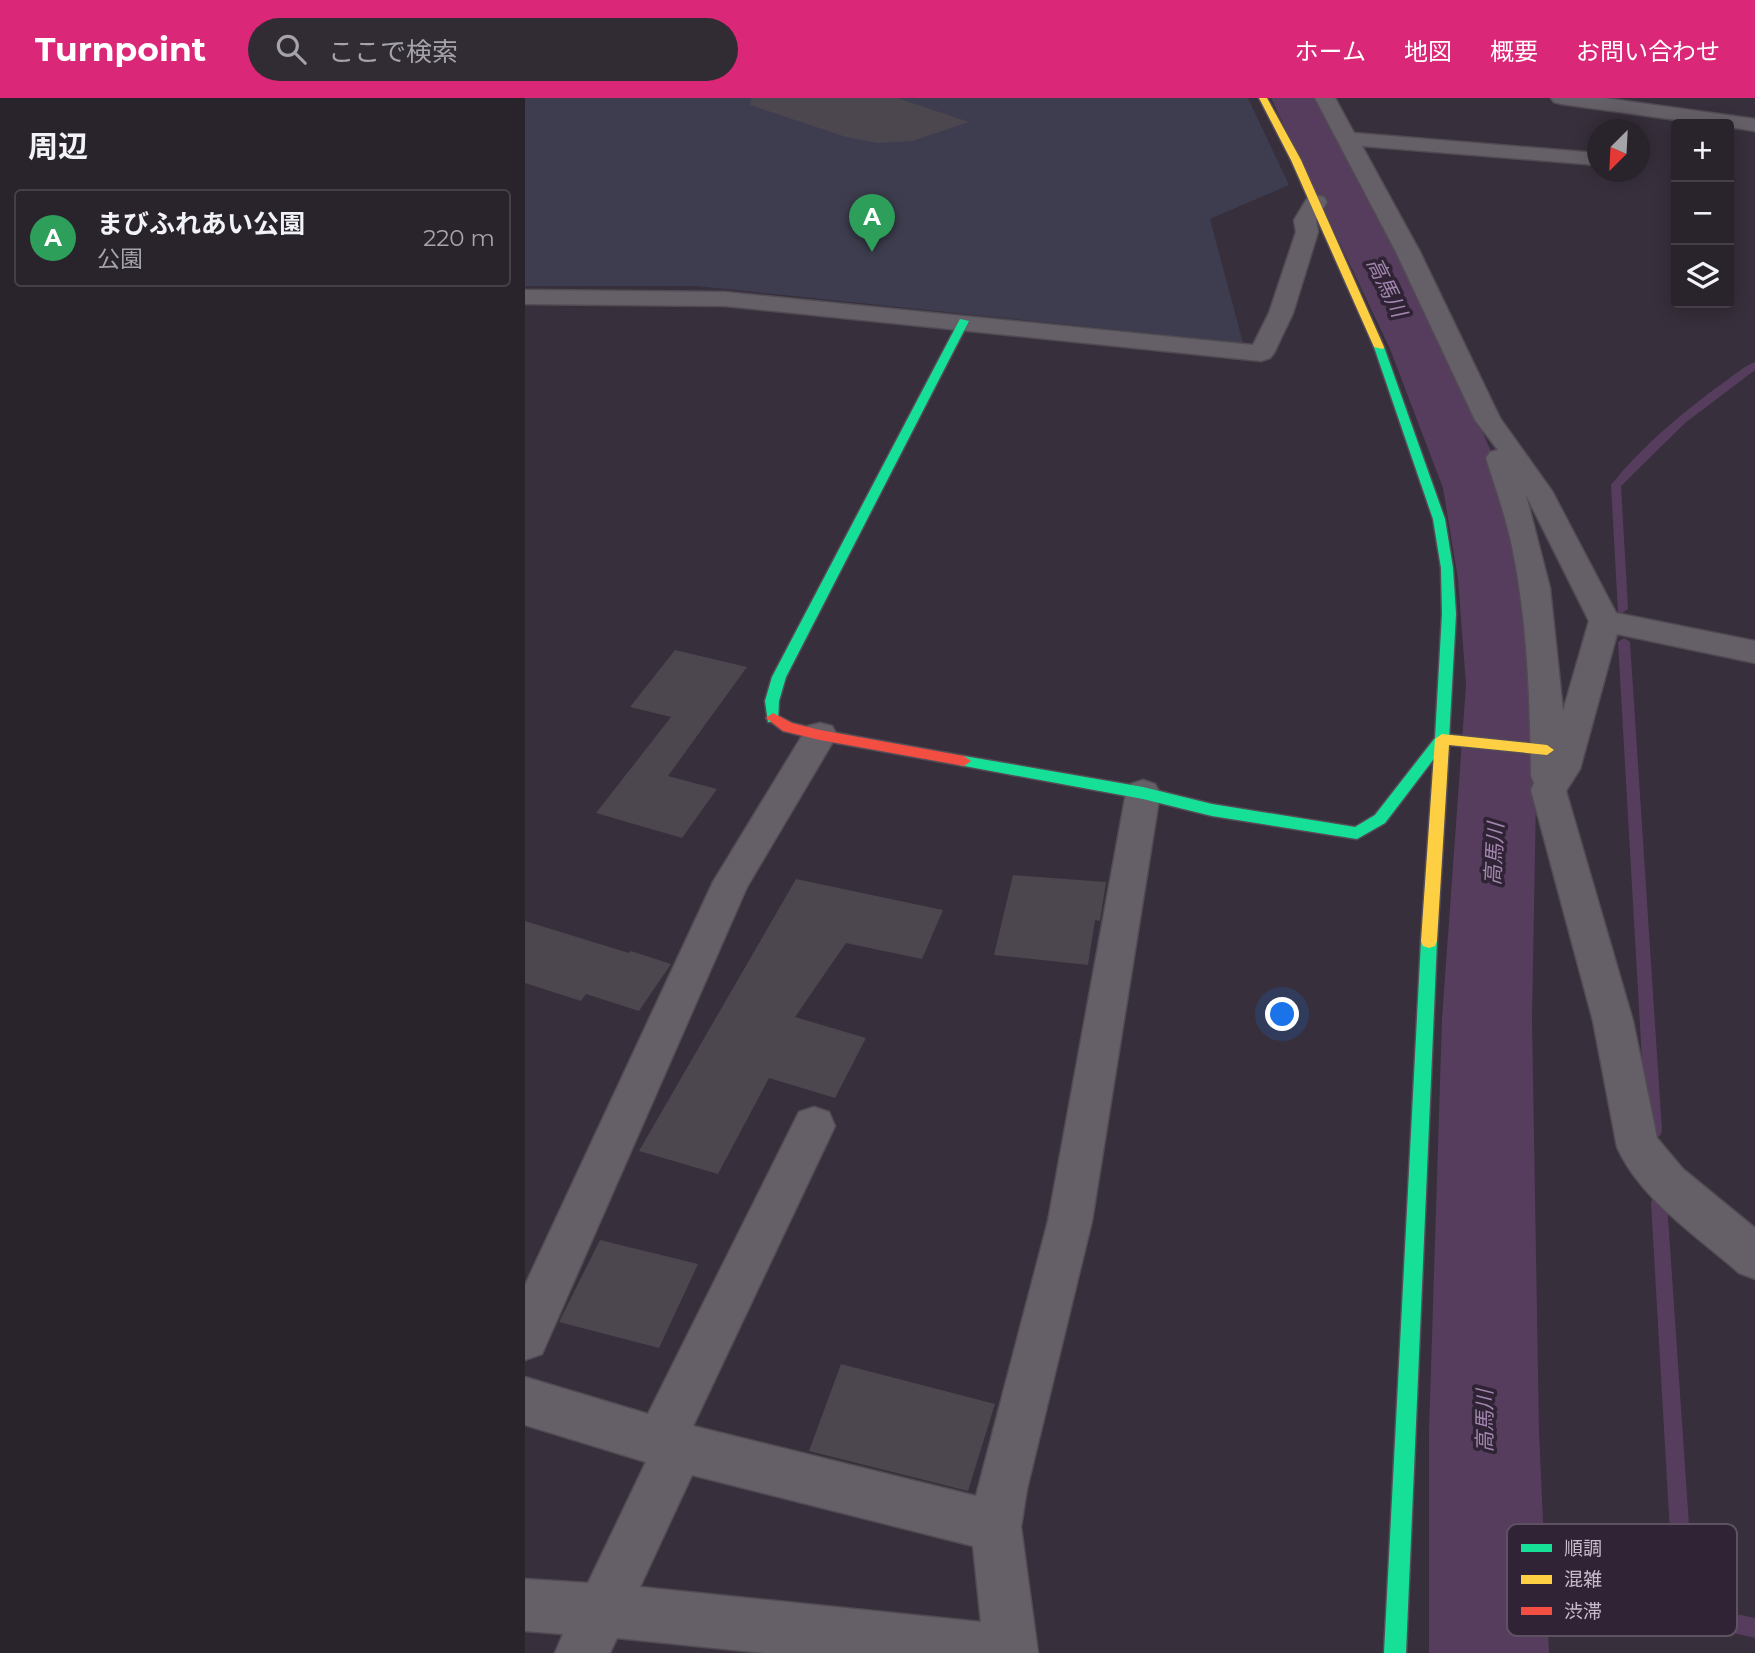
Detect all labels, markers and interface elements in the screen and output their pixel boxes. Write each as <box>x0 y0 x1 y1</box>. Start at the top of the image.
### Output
search box <box>248 18 738 81</box>
text: Turnpoint <box>35 29 206 69</box>
icon: search <box>272 30 310 68</box>
text: ここで検索 <box>328 36 458 68</box>
text: ホーム <box>1295 37 1366 66</box>
text: 地図 <box>1404 37 1452 66</box>
text: 概要 <box>1490 37 1538 66</box>
text: お問い合わせ <box>1576 37 1720 66</box>
north arrow <box>1587 119 1650 182</box>
map controls <box>1671 119 1734 308</box>
button: + <box>1671 119 1734 182</box>
text: 周辺 <box>28 128 88 165</box>
button: − <box>1671 182 1734 245</box>
pin: A <box>849 194 895 252</box>
text: まびふれあい公園 <box>97 208 305 240</box>
text: A <box>44 224 62 252</box>
text: 220 m <box>423 224 495 252</box>
text: 公園 <box>97 245 143 273</box>
button: layers <box>1671 245 1734 308</box>
water label: 高馬川 <box>1362 253 1413 323</box>
water label: 高馬川 <box>1480 820 1508 886</box>
your location <box>1265 997 1299 1031</box>
water label: 高馬川 <box>1472 1388 1497 1453</box>
legend <box>1507 1524 1737 1636</box>
text: 順調 <box>1564 1537 1602 1560</box>
text: 混雑 <box>1564 1568 1602 1591</box>
text: 渋滞 <box>1564 1600 1602 1623</box>

